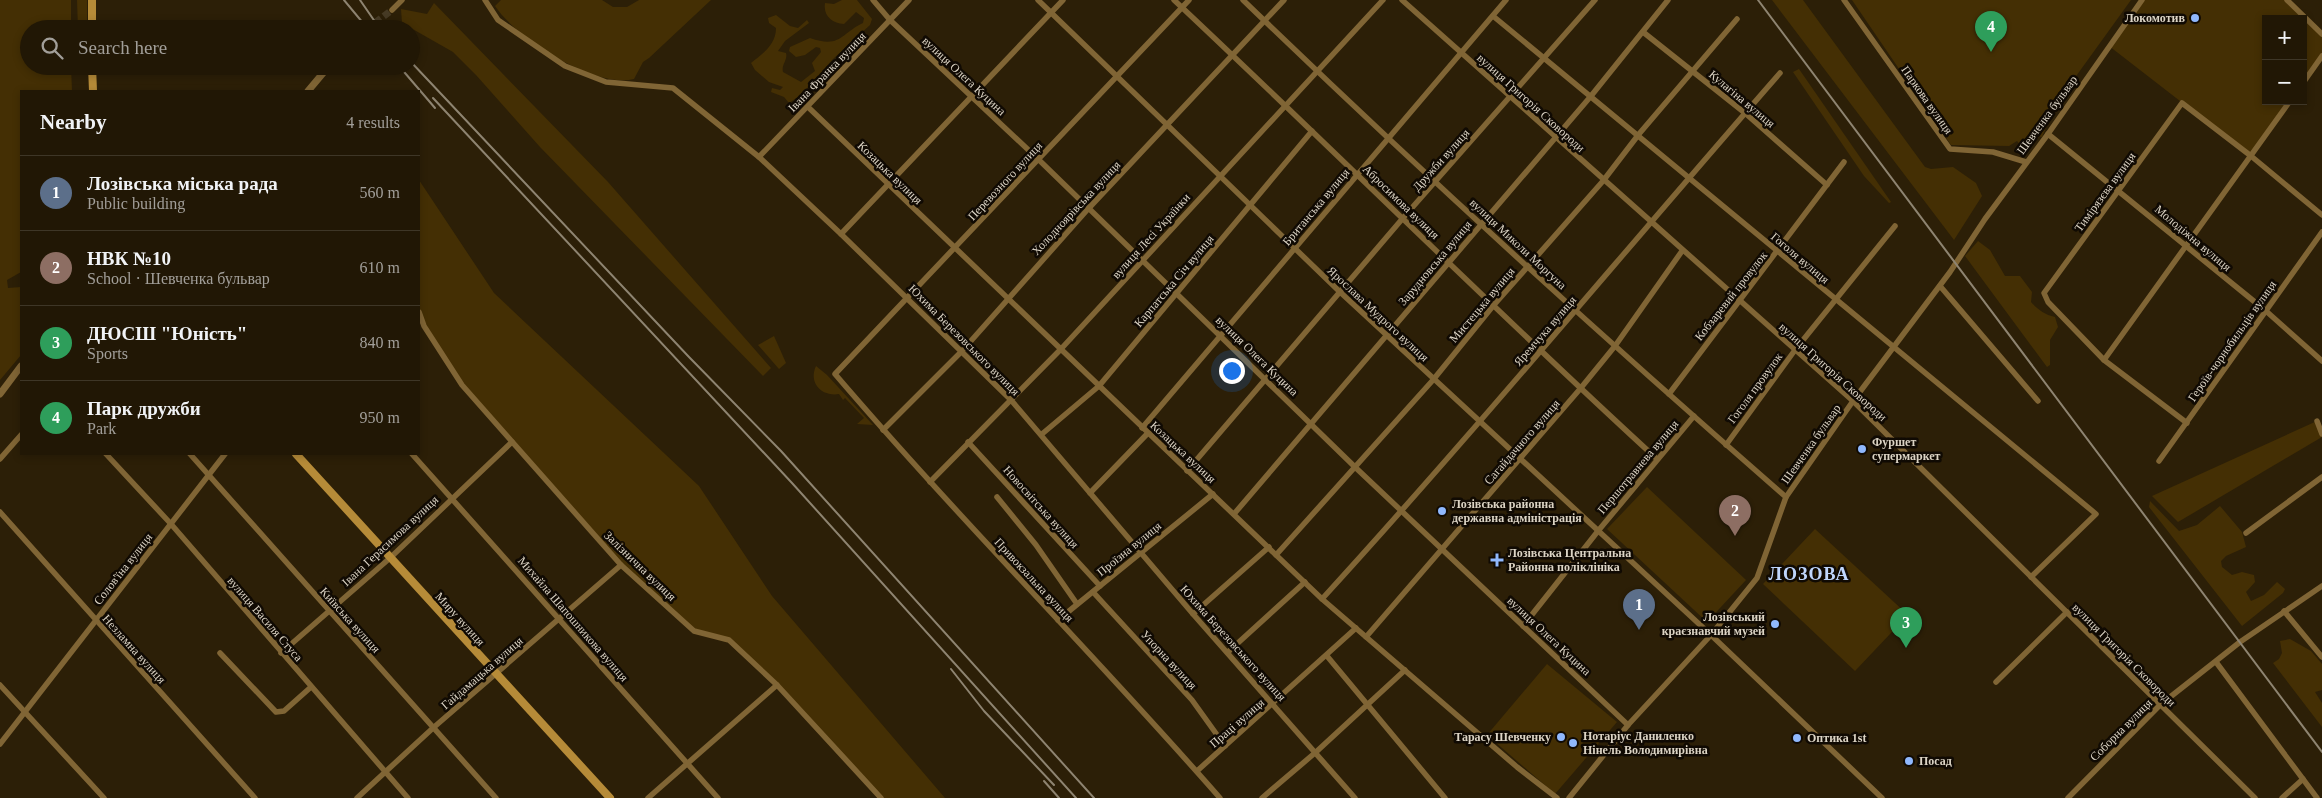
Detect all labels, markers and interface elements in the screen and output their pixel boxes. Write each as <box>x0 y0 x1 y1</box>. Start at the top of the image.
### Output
pin: 4 <box>1975 11 2007 52</box>
place label: Локомотив <box>2125 11 2186 25</box>
marker: Локомотив <box>2189 12 2201 24</box>
map controls <box>2262 15 2307 105</box>
button: + <box>2262 15 2307 60</box>
search box <box>20 20 420 75</box>
street label: Івана Франка вулиця <box>785 29 869 115</box>
icon: search <box>38 34 66 62</box>
street label: вулиця Олега Куцина <box>919 34 1009 119</box>
text: Search here <box>78 37 167 58</box>
street label: вулиця Григорія Сковороди <box>1474 51 1588 155</box>
button: − <box>2262 60 2307 105</box>
street label: Паркова вулиця <box>1898 63 1956 137</box>
street label: Кулагіна вулиця <box>1706 67 1778 131</box>
street label: Шевченка бульвар <box>2014 73 2080 157</box>
text: Nearby <box>40 110 107 134</box>
text: 4 results <box>346 114 400 131</box>
street label: Дружби вулиця <box>1409 126 1473 194</box>
street label: Перевозного вулиця <box>965 138 1045 223</box>
street label: Козацька вулиця <box>855 139 926 208</box>
street label: Тимірязєва вулиця <box>2071 149 2139 234</box>
street label: Холодноярівська вулиця <box>1029 158 1124 258</box>
street label: Абросимова вулиця <box>1360 162 1442 242</box>
street label: Британська вулиця <box>1280 165 1353 248</box>
text: Лозівська міська рада <box>87 173 278 194</box>
text: 1 <box>52 184 60 201</box>
text: 560 m <box>360 184 400 201</box>
street label: вулиця Лесі Українки <box>1109 190 1193 282</box>
text: Public building <box>87 195 185 212</box>
street label: вулиця Миколи Моргуна <box>1467 196 1570 293</box>
street label: Молодіжна вулиця <box>2152 202 2234 274</box>
street label: Зарудновська вулиця <box>1395 217 1475 308</box>
street label: Гоголя вулиця <box>1768 230 1832 287</box>
street label: Карпатська Січ вулиця <box>1131 232 1217 330</box>
text: НВК №10 <box>87 248 171 269</box>
street label: Кобзаревий провулок <box>1692 248 1770 343</box>
text: 2 <box>52 259 60 276</box>
text: 610 m <box>360 259 400 276</box>
street label: Ярослава Мудрого вулиця <box>1325 263 1432 365</box>
street label: Мистецька вулиця <box>1446 264 1518 345</box>
text: School · Шевченка бульвар <box>87 270 270 287</box>
street label: Героїв-чорнобильців вулиця <box>2185 277 2279 404</box>
street label: Юхима Березовського вулиця <box>906 282 1023 399</box>
street label: Яремчука вулиця <box>1511 293 1579 369</box>
street label: вулиця Олега Куцина <box>1213 313 1302 399</box>
street label: вулиця Григорія Сковороди <box>1776 320 1890 424</box>
text: ДЮСШ "Юність" <box>87 323 247 344</box>
text: 3 <box>52 334 60 351</box>
text: 840 m <box>360 334 400 351</box>
text: Sports <box>87 345 128 362</box>
street label: Гоголя провулок <box>1725 350 1785 426</box>
your location <box>1219 358 1245 384</box>
street label: Сагайдачного вулиця <box>1481 396 1563 487</box>
text: Парк дружби <box>87 398 201 419</box>
street label: Шевченка бульвар <box>1778 402 1844 486</box>
text: 4 <box>52 409 60 426</box>
text: 950 m <box>360 409 400 426</box>
street label: Першотравнева вулиця <box>1595 417 1682 517</box>
street label: Козацька вулиця <box>1147 418 1219 486</box>
text: Park <box>87 420 116 437</box>
place label: Фуршет супермаркет <box>1872 435 1941 463</box>
marker: Фуршет супермаркет <box>1856 443 1868 455</box>
street label: Новосвітська вулиця <box>1000 463 1082 551</box>
street label: Івана Герасимова вулиця <box>339 492 441 589</box>
pin: 2 <box>1719 495 1751 536</box>
place label: Лозівська районна державна адміністрація <box>1452 497 1582 525</box>
marker: Лозівська районна державна адміністрація <box>1436 505 1448 517</box>
street label: Проїзна вулиця <box>1094 519 1164 579</box>
street label: Залізнична вулиця <box>601 528 679 604</box>
street label: Солов'їна вулиця <box>91 530 156 608</box>
street label: Привокзальна вулиця <box>991 535 1077 625</box>
place label: Лозівська Центральна Районна поліклініка <box>1508 546 1631 574</box>
marker: Лозівська Центральна Районна поліклініка <box>1490 553 1504 567</box>
street label: Михайла Шапошникова вулиця <box>515 554 631 685</box>
district label: ЛОЗОВА <box>1769 564 1849 584</box>
street label: вулиця Василя Стуса <box>224 574 306 665</box>
street label: Юхима Березовського вулиця <box>1177 582 1289 704</box>
street label: Київська вулиця <box>317 584 383 656</box>
street label: Миру вулиця <box>432 589 488 649</box>
pin: 1 <box>1623 589 1655 630</box>
street label: вулиця Олега Куцина <box>1504 594 1594 679</box>
street label: вулиця Григорія Сковороди <box>2069 600 2179 710</box>
pin: 3 <box>1890 607 1922 648</box>
place label: Лозівський краєзнавчий музей <box>1662 610 1765 638</box>
street label: Незламна вулиця <box>99 612 169 687</box>
marker: Лозівський краєзнавчий музей <box>1769 618 1781 630</box>
street label: Упорна вулиця <box>1138 628 1200 693</box>
street label: Гайдамацька вулиця <box>438 633 526 712</box>
street label: Праці вулиця <box>1207 695 1268 751</box>
street label: Соборна вулиця <box>2087 696 2155 764</box>
place label: Нотаріус Даниленко Нінель Володимирівна <box>1583 729 1708 757</box>
place label: Тарасу Шевченку <box>1454 730 1551 744</box>
marker: Тарасу Шевченку <box>1555 731 1567 743</box>
place label: Оптика 1st <box>1807 731 1866 745</box>
marker: Оптика 1st <box>1791 732 1803 744</box>
marker: Нотаріус Даниленко Нінель Володимирівна <box>1567 737 1579 749</box>
place label: Посад <box>1919 754 1952 768</box>
marker: Посад <box>1903 755 1915 767</box>

